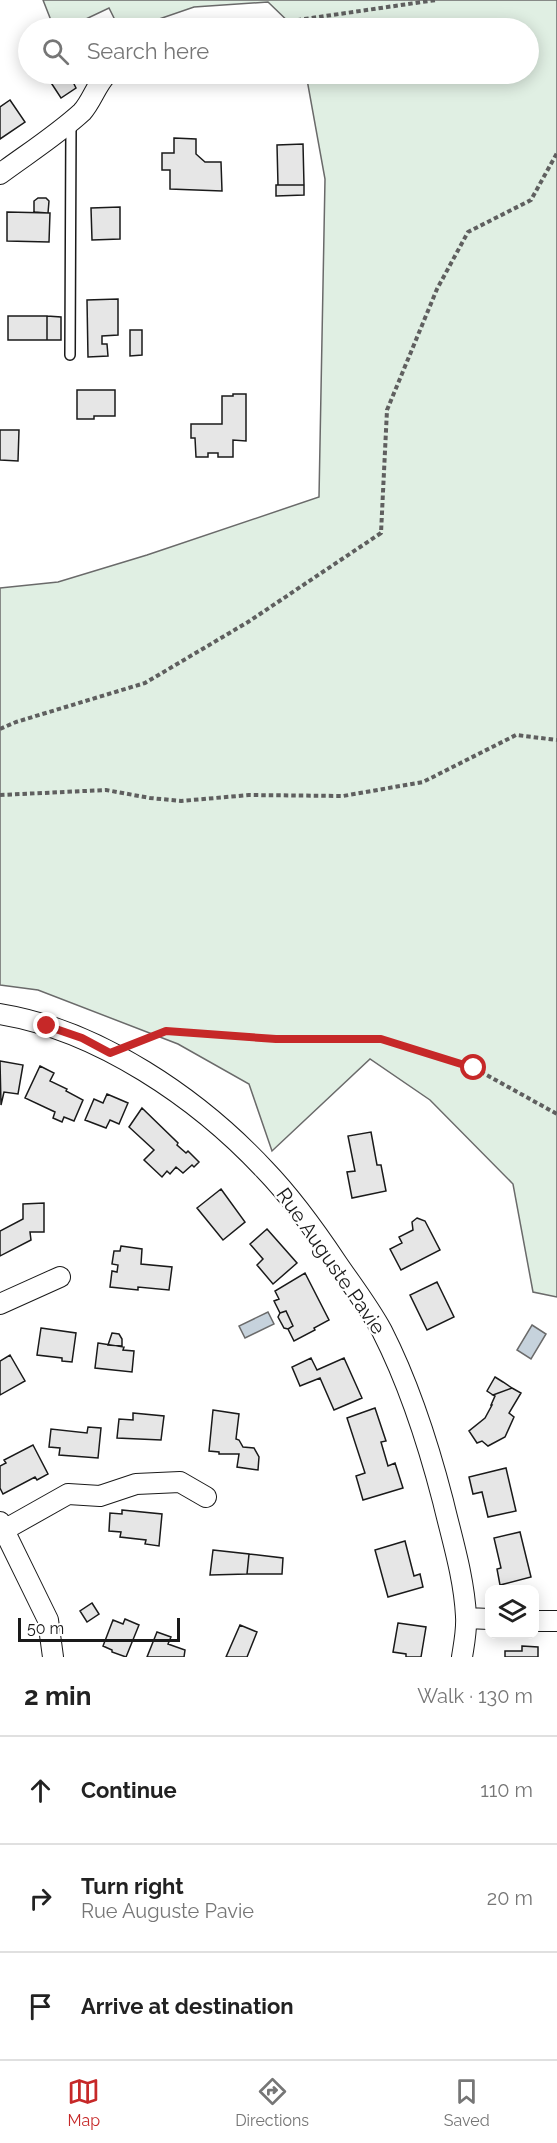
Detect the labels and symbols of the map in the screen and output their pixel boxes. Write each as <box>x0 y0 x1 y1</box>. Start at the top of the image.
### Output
route end <box>33 1012 59 1038</box>
route start <box>460 1054 486 1080</box>
street label: Rue Auguste Pavie <box>272 1183 391 1339</box>
scale bar <box>18 1615 180 1642</box>

